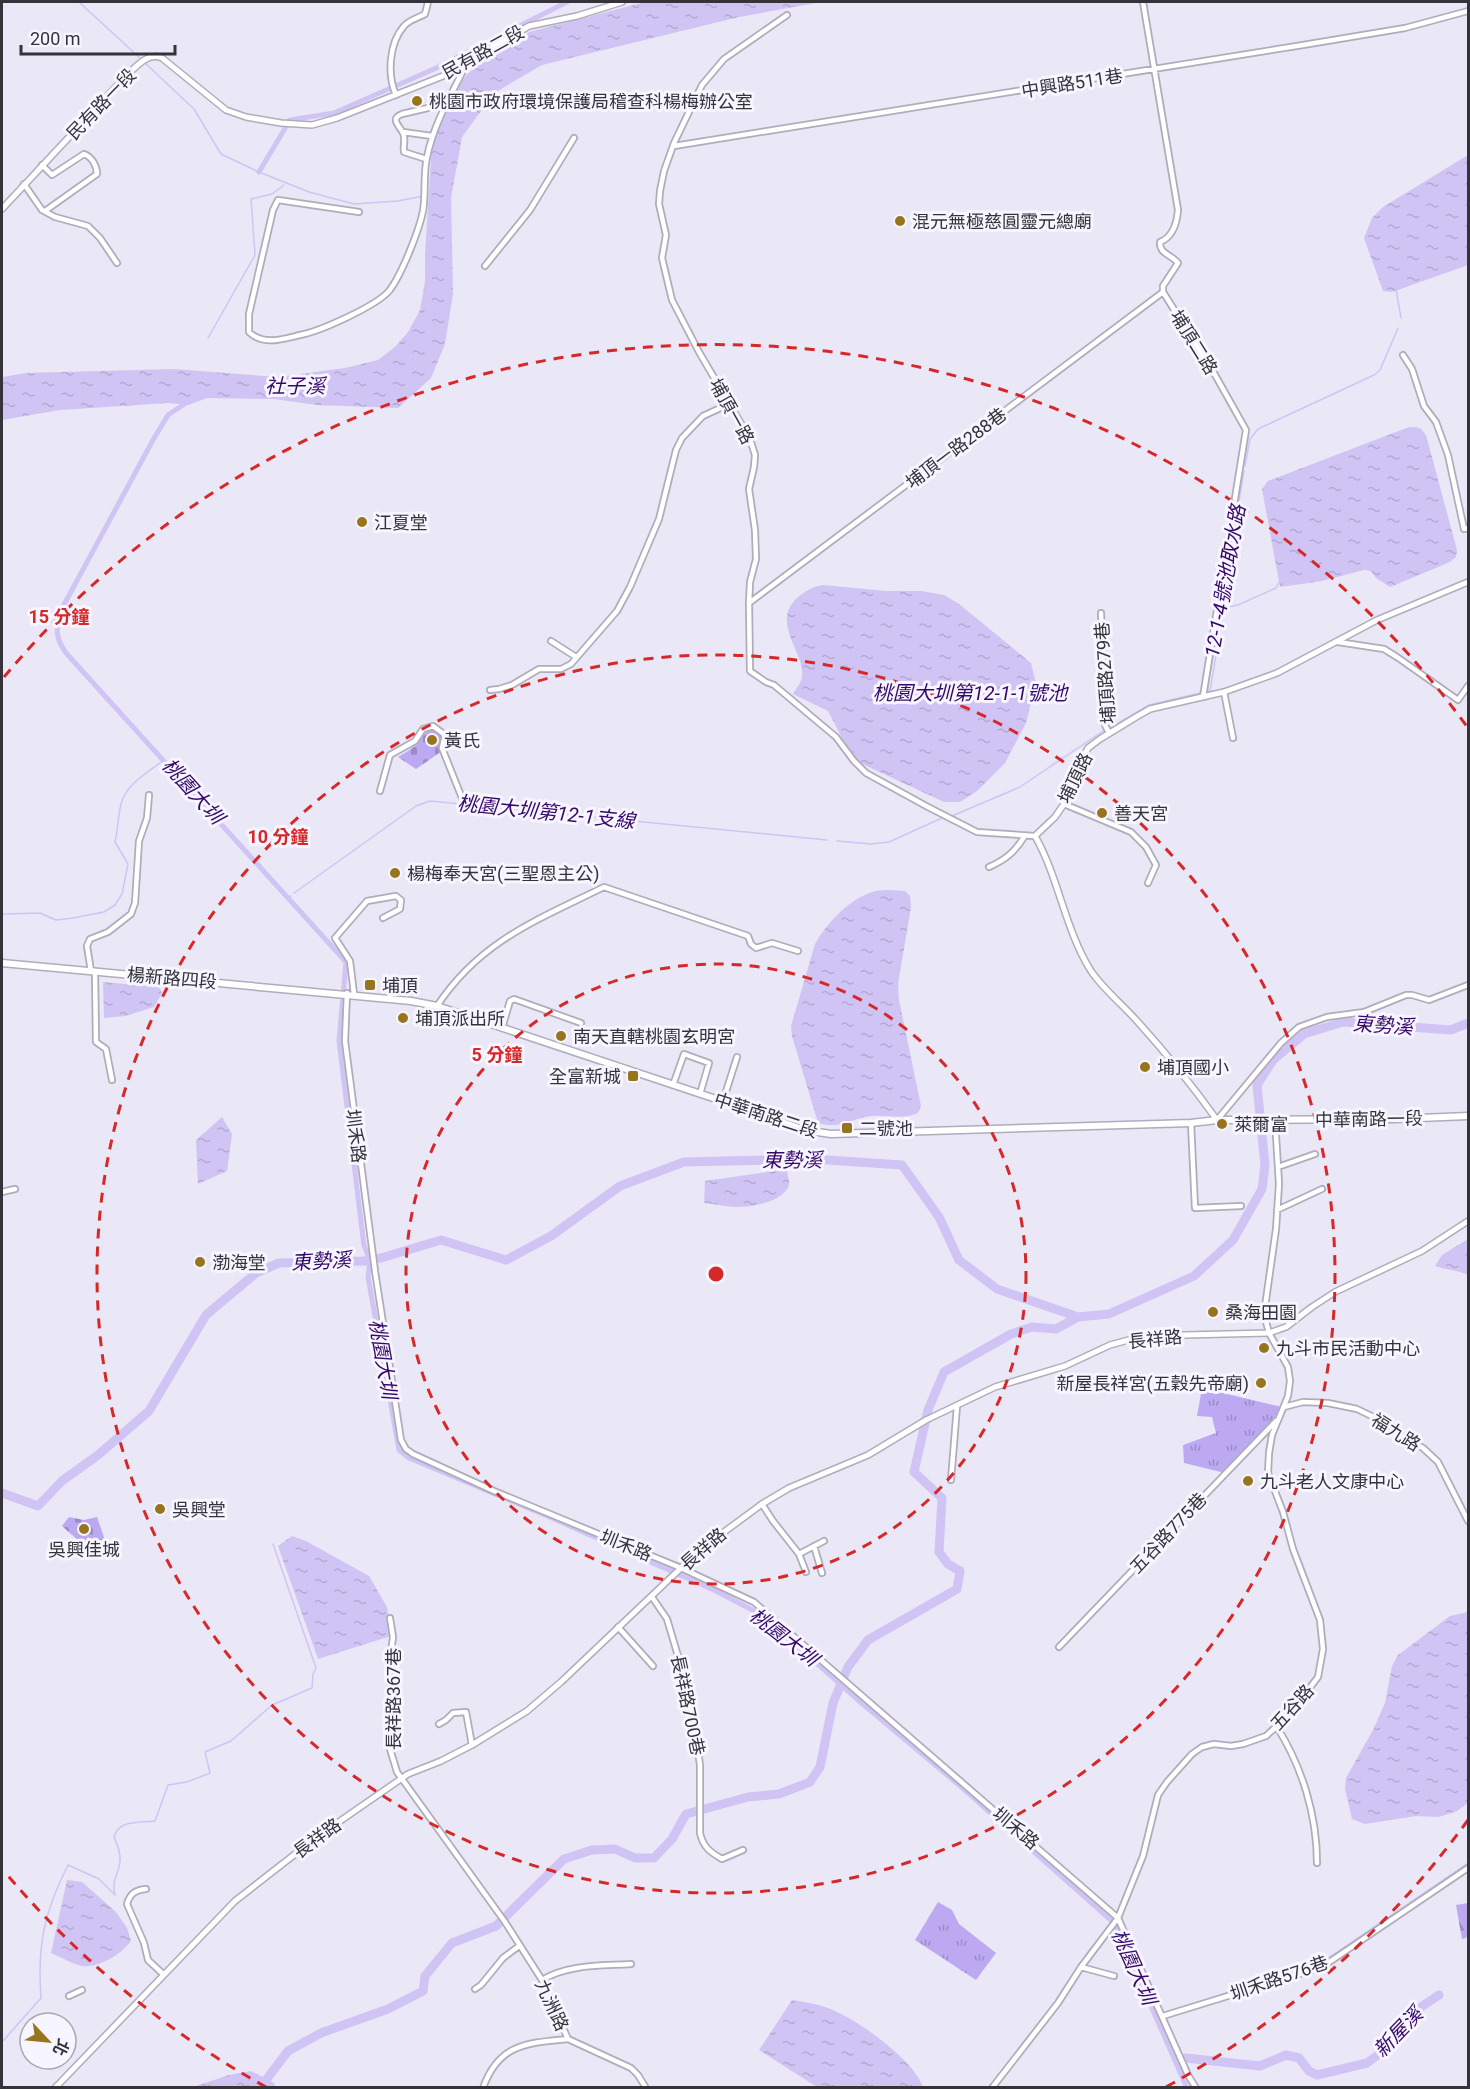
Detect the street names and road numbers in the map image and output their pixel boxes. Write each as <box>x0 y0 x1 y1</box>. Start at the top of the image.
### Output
street label: 民有路二段 <box>439 21 527 83</box>
street label: 民有路一段 <box>62 64 140 144</box>
street label: 中興路511巷 <box>1020 65 1124 101</box>
street label: 埔頂二路 <box>1166 306 1222 378</box>
street label: 埔頂一路 <box>705 374 759 448</box>
street label: 埔頂一路288巷 <box>902 403 1010 493</box>
street label: 埔頂路279巷 <box>1091 621 1119 725</box>
street label: 埔頂路 <box>1054 749 1096 807</box>
street label: 楊新路四段 <box>126 964 218 992</box>
street label: 中華南路二段 <box>711 1088 821 1142</box>
street label: 圳禾路 <box>342 1108 370 1164</box>
street label: 中華南路一段 <box>1315 1108 1423 1130</box>
street label: 長祥路 <box>1127 1326 1183 1352</box>
street label: 福九路 <box>1368 1409 1424 1455</box>
street label: 五谷路775巷 <box>1125 1488 1211 1578</box>
street label: 長祥路 <box>676 1523 730 1575</box>
street label: 圳禾路 <box>597 1525 655 1565</box>
street label: 長祥路367巷 <box>383 1648 404 1750</box>
street label: 長祥路700巷 <box>667 1653 709 1757</box>
street label: 五谷路 <box>1266 1680 1318 1734</box>
street label: 圳禾路 <box>989 1803 1043 1853</box>
street label: 長祥路 <box>289 1814 345 1862</box>
street label: 圳禾路576巷 <box>1227 1951 1331 2005</box>
street label: 九洲路 <box>531 1976 573 2034</box>

